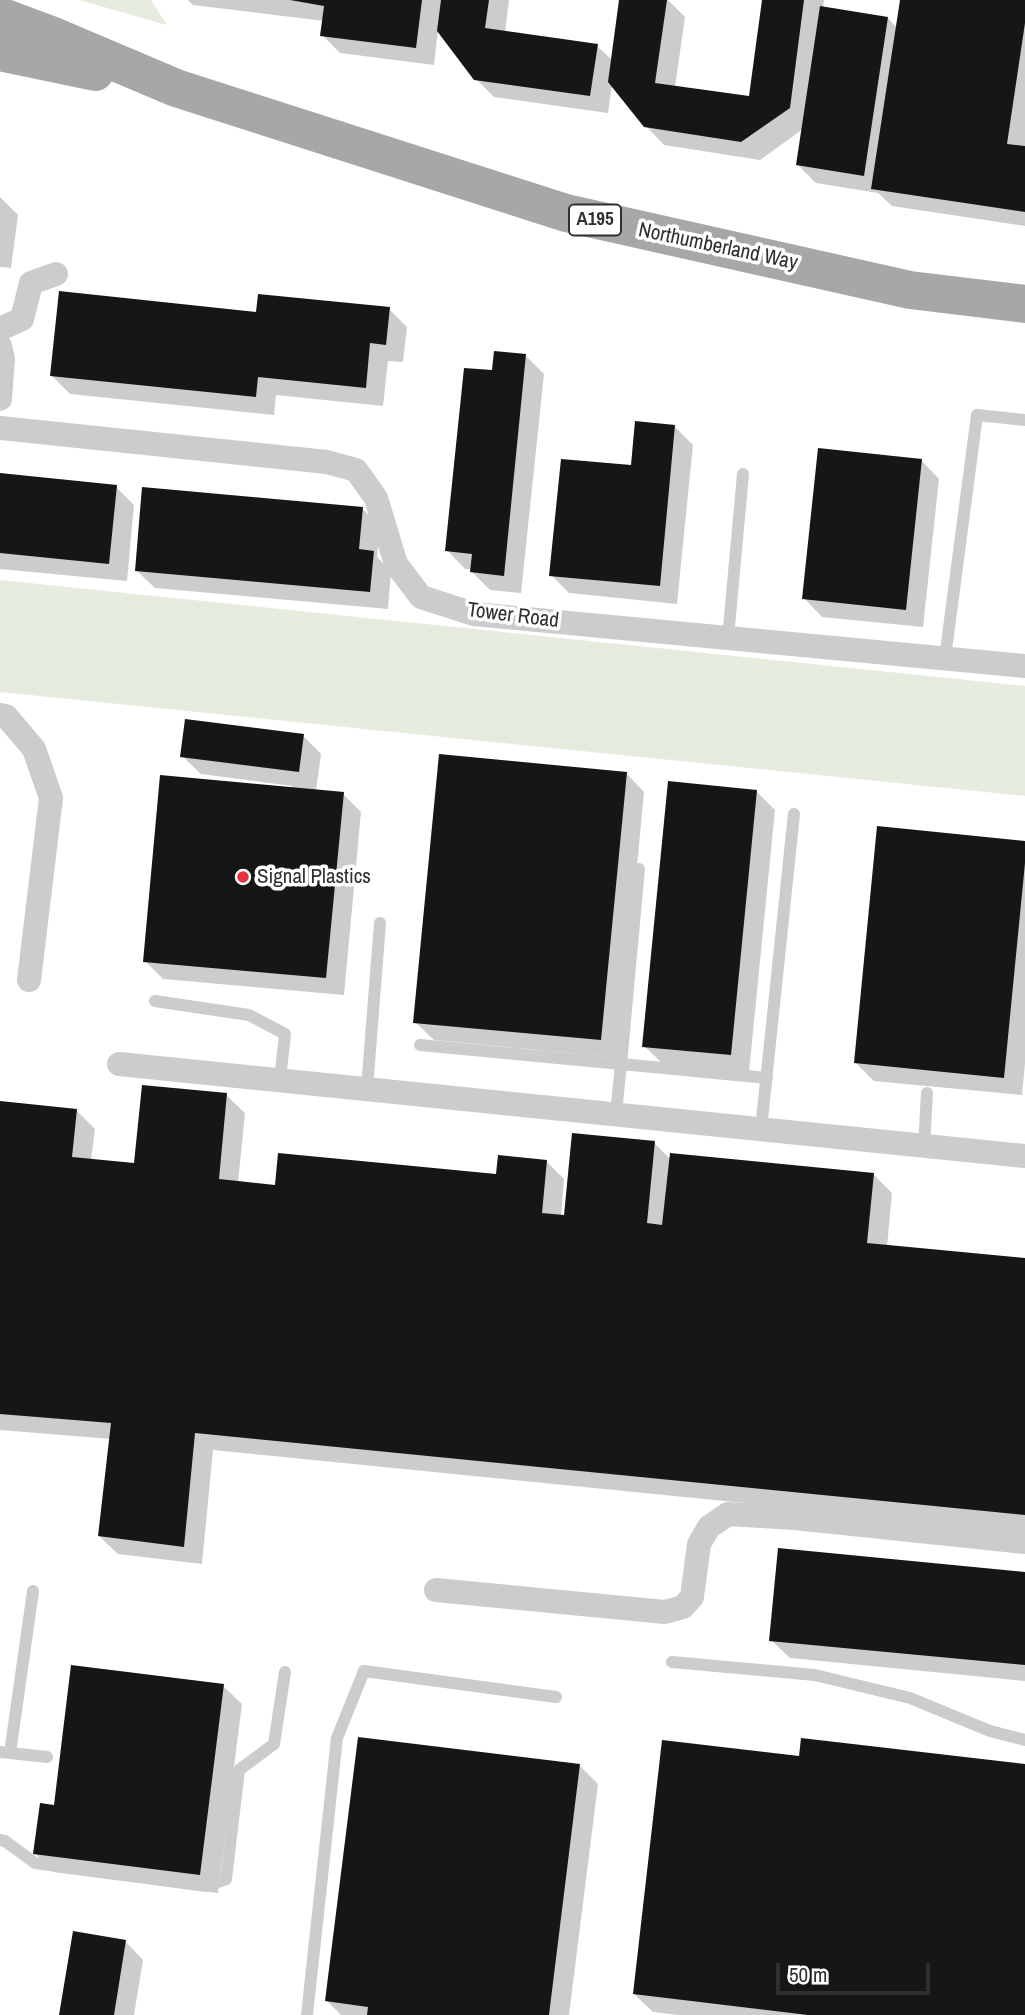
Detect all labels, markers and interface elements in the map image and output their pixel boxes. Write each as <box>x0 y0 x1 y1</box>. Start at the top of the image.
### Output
road number: A195 <box>569 204 621 235</box>
street label: Northumberland Way <box>636 218 800 276</box>
street label: Tower Road <box>466 598 560 634</box>
place label: Signal Plastics <box>257 864 371 890</box>
marker: Signal Plastics <box>235 869 251 885</box>
scale bar <box>780 1948 934 1992</box>
text: 50 m <box>789 1960 827 1989</box>

